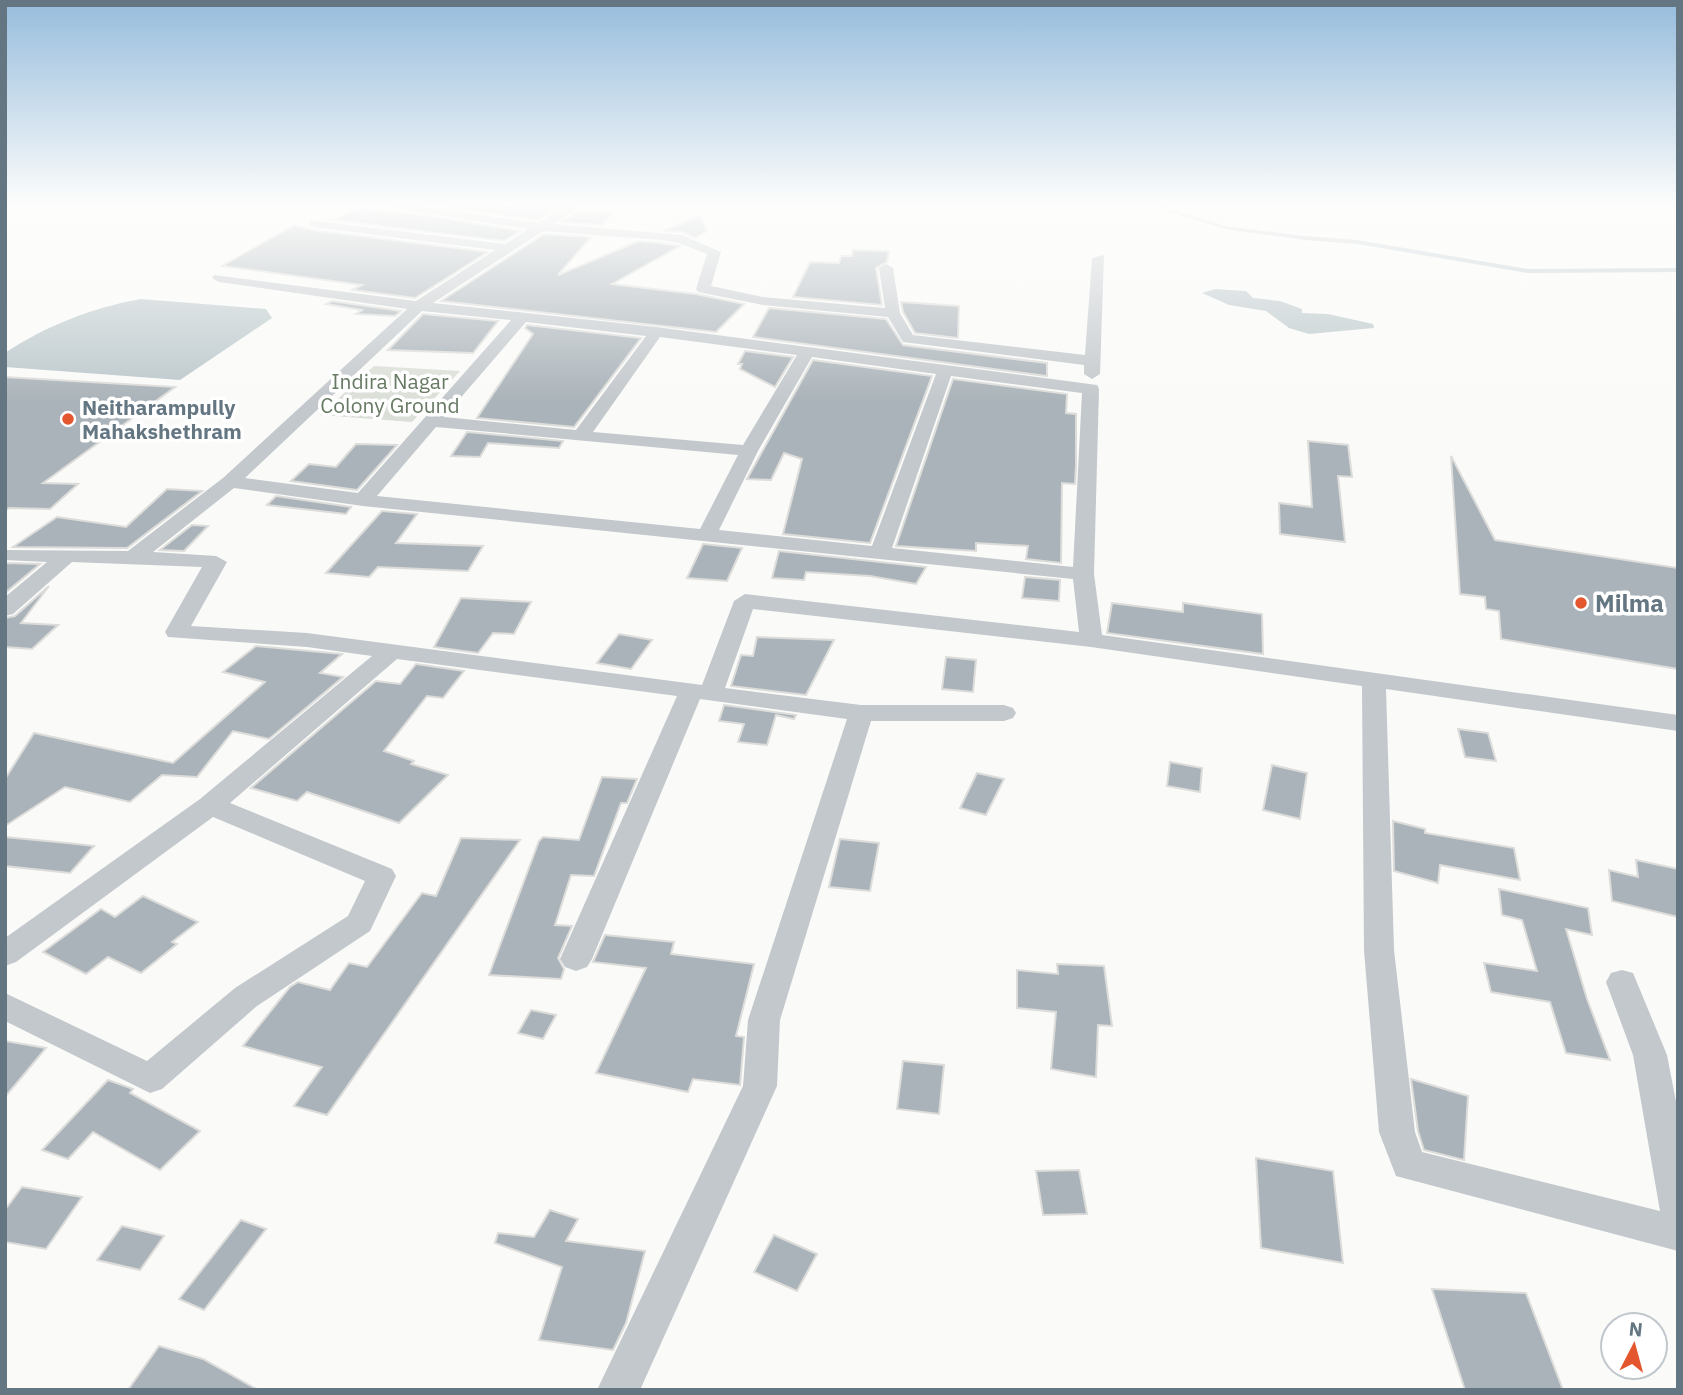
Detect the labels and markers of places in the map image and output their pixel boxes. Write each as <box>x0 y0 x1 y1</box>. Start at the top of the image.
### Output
place label: Neitharampully Mahakshethram <box>82 393 242 445</box>
marker: Neitharampully Mahakshethram <box>60 411 76 427</box>
place label: Milma <box>1595 587 1664 619</box>
marker: Milma <box>1573 595 1589 611</box>

